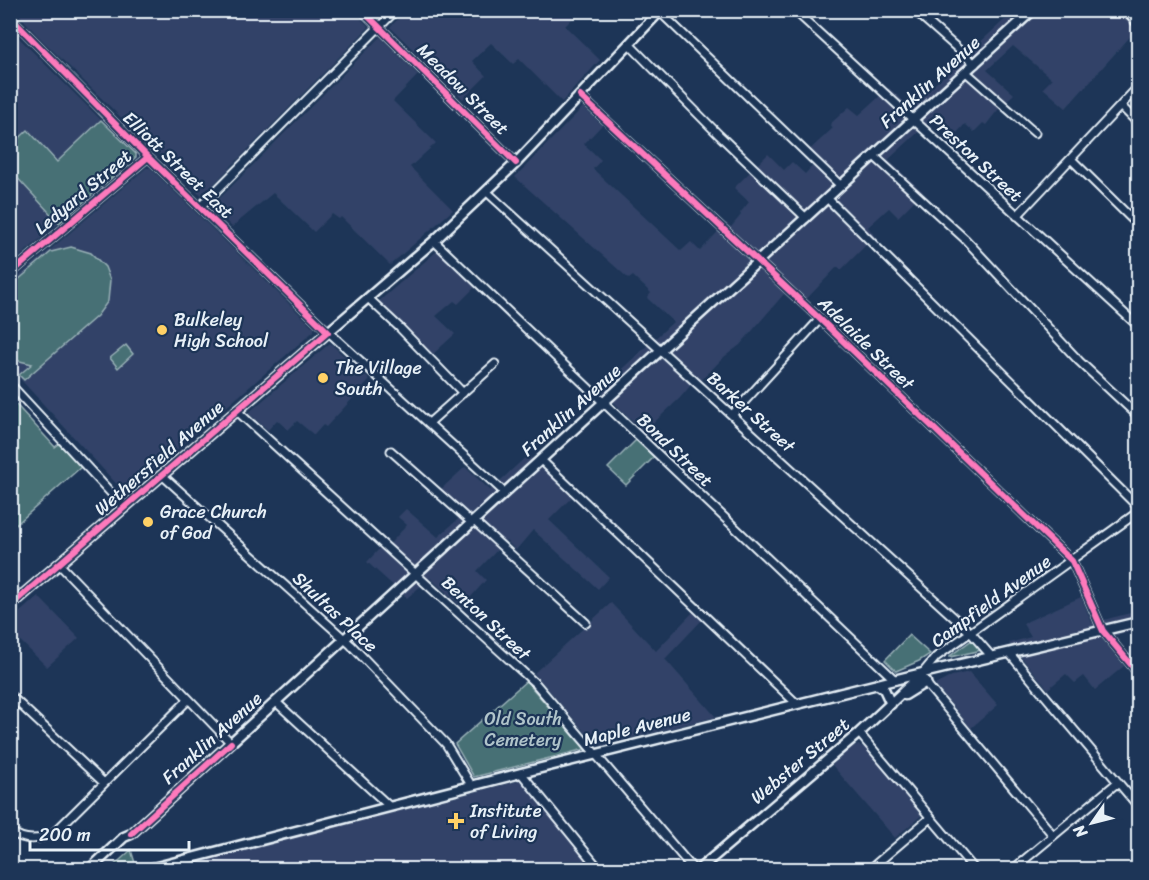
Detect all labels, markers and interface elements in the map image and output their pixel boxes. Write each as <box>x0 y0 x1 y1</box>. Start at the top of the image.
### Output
street label: Franklin Avenue <box>872 27 988 137</box>
street label: Meadow Street <box>409 35 517 143</box>
street label: Elliott Street East <box>115 103 241 227</box>
street label: Preston Street <box>922 106 1031 210</box>
street label: Ledyard Street <box>27 141 139 243</box>
street label: Adelaide Street <box>809 287 923 398</box>
place label: Bulkeley High School <box>174 304 269 357</box>
marker: Bulkeley High School <box>155 323 169 337</box>
place label: The Village South <box>335 352 422 405</box>
street label: Franklin Avenue <box>513 355 629 465</box>
street label: Barker Street <box>699 363 803 461</box>
marker: The Village South <box>316 371 330 385</box>
street label: Wethersfield Avenue <box>87 392 232 524</box>
street label: Bond Street <box>629 405 721 495</box>
place label: Grace Church of God <box>160 496 267 549</box>
marker: Grace Church of God <box>141 515 155 529</box>
street label: Campfield Avenue <box>924 546 1058 656</box>
street label: Shultas Place <box>285 563 385 661</box>
street label: Benton Street <box>434 568 539 669</box>
street label: Franklin Avenue <box>154 683 270 793</box>
street label: Maple Avenue <box>580 698 694 756</box>
park label: Old South Cemetery <box>484 703 562 756</box>
street label: Webster Street <box>743 709 857 813</box>
north arrow <box>1062 793 1122 853</box>
place label: Institute of Living <box>469 795 542 848</box>
marker: Institute of Living <box>447 812 465 830</box>
scale bar <box>30 814 189 852</box>
text: N <box>1065 818 1096 845</box>
text: 200 m <box>39 819 91 851</box>

